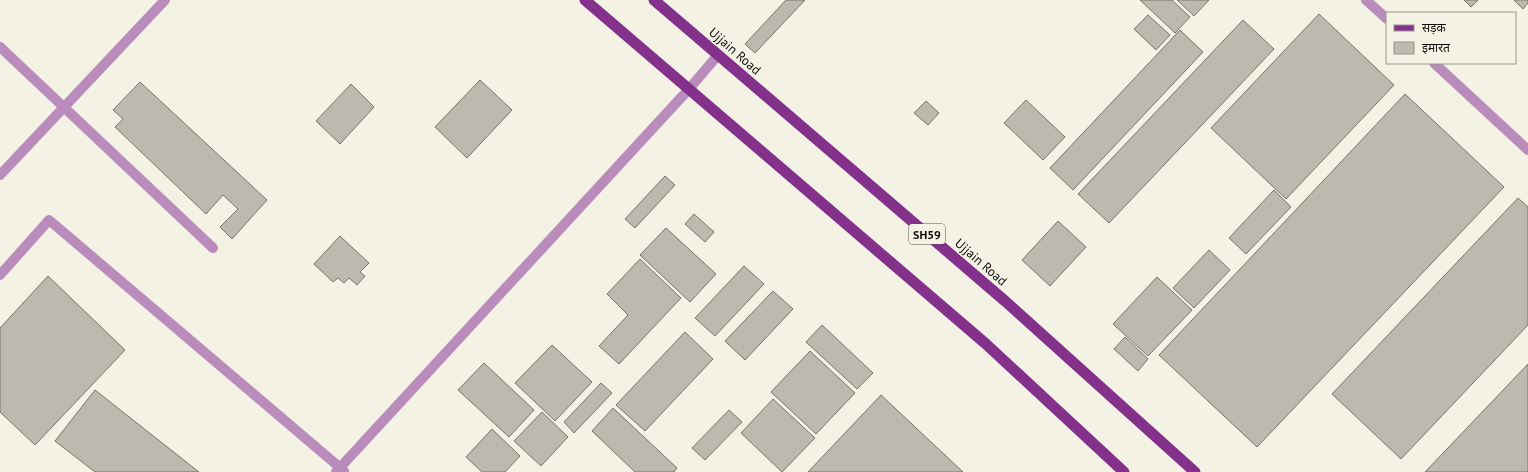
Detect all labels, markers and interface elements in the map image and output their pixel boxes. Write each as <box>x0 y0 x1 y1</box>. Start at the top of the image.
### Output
legend <box>1386 12 1516 64</box>
text: सड़क <box>1422 20 1447 35</box>
street label: Ujjain Road <box>705 24 765 78</box>
text: इमारत <box>1422 40 1451 55</box>
road number: SH59 <box>909 224 945 244</box>
street label: Ujjain Road <box>951 235 1011 289</box>

